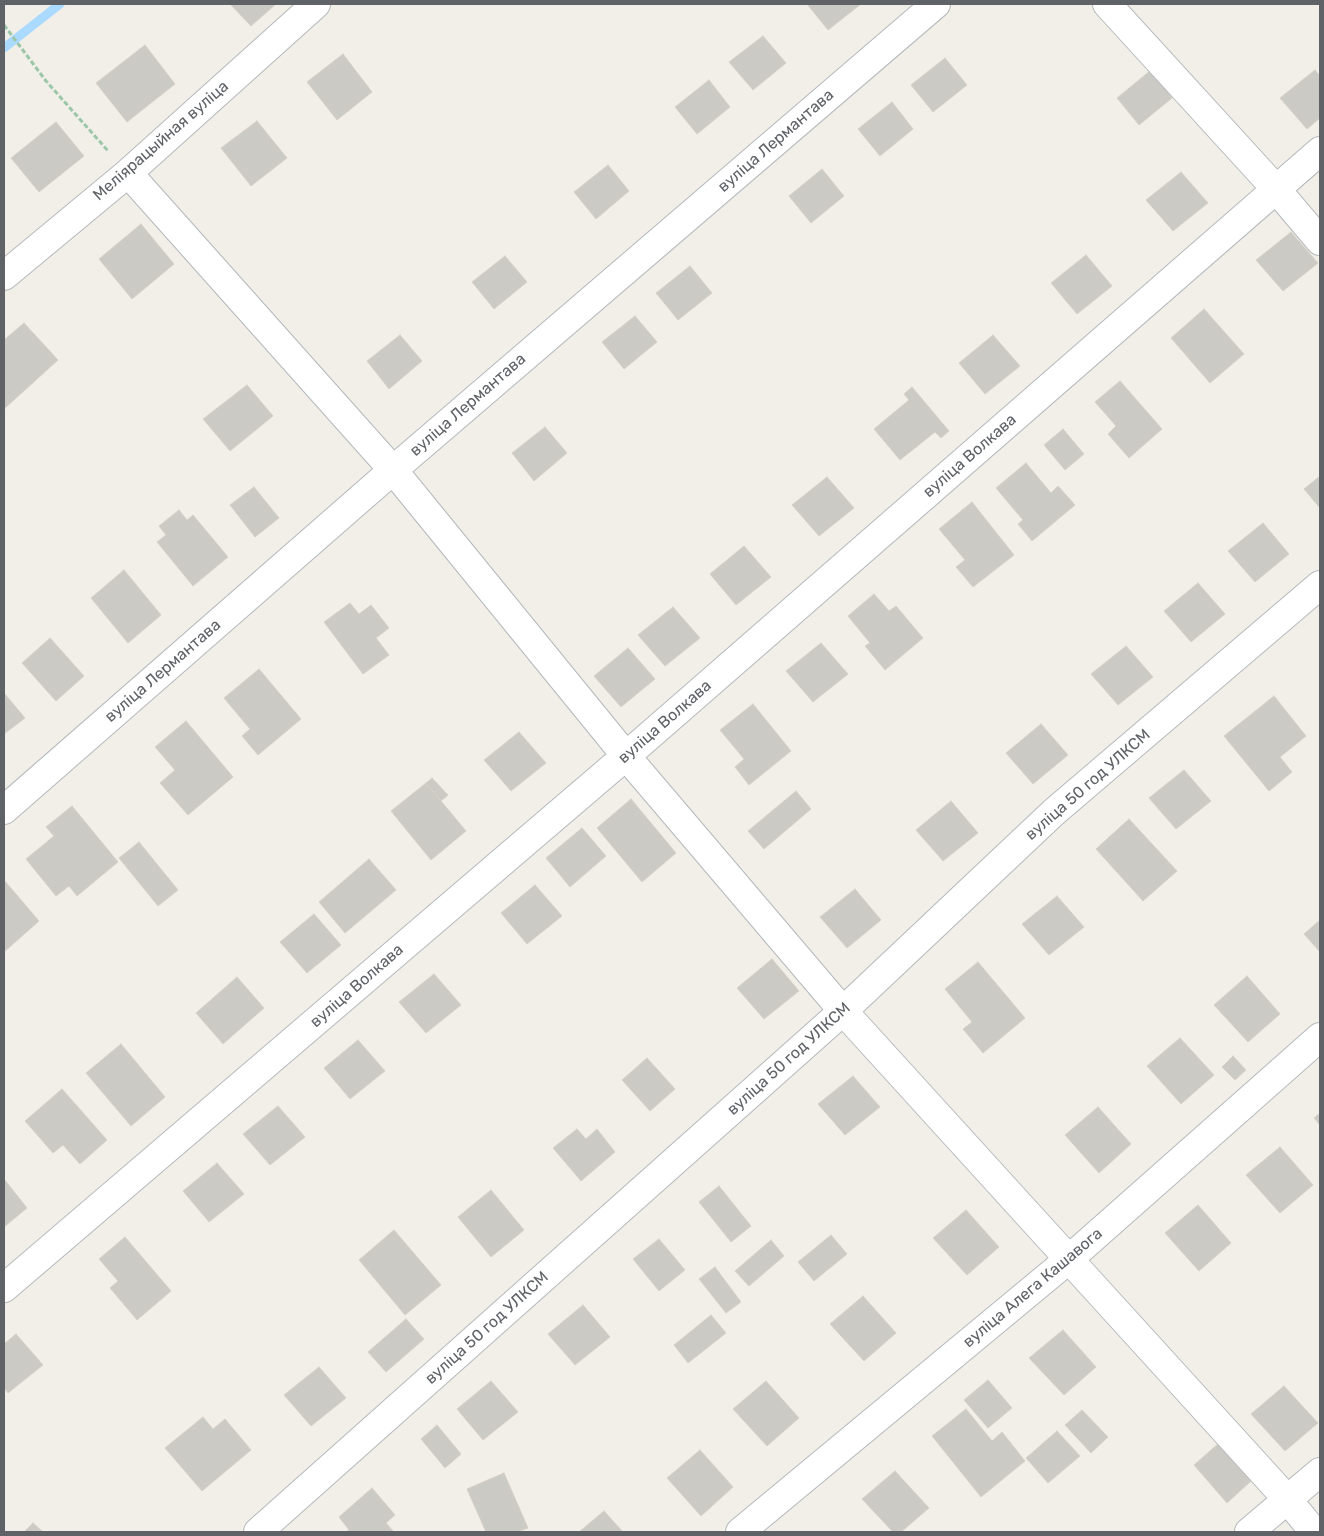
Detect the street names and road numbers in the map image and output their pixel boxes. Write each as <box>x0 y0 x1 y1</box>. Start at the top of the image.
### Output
street label: Меліярацыйная вуліца <box>89 77 233 205</box>
street label: вуліца Лермантава <box>714 85 838 197</box>
street label: вуліца Лермантава <box>406 349 530 461</box>
street label: вуліца Волкава <box>919 410 1021 502</box>
street label: вуліца Лермантава <box>101 615 225 727</box>
street label: вуліца Волкава <box>614 676 716 768</box>
street label: вуліца 50 год УЛКСМ <box>1022 726 1154 844</box>
street label: вуліца Волкава <box>306 940 408 1032</box>
street label: вуліца 50 год УЛКСМ <box>723 999 855 1119</box>
street label: вуліца Алега Кашавога <box>959 1224 1107 1352</box>
street label: вуліца 50 год УЛКСМ <box>421 1268 553 1388</box>

